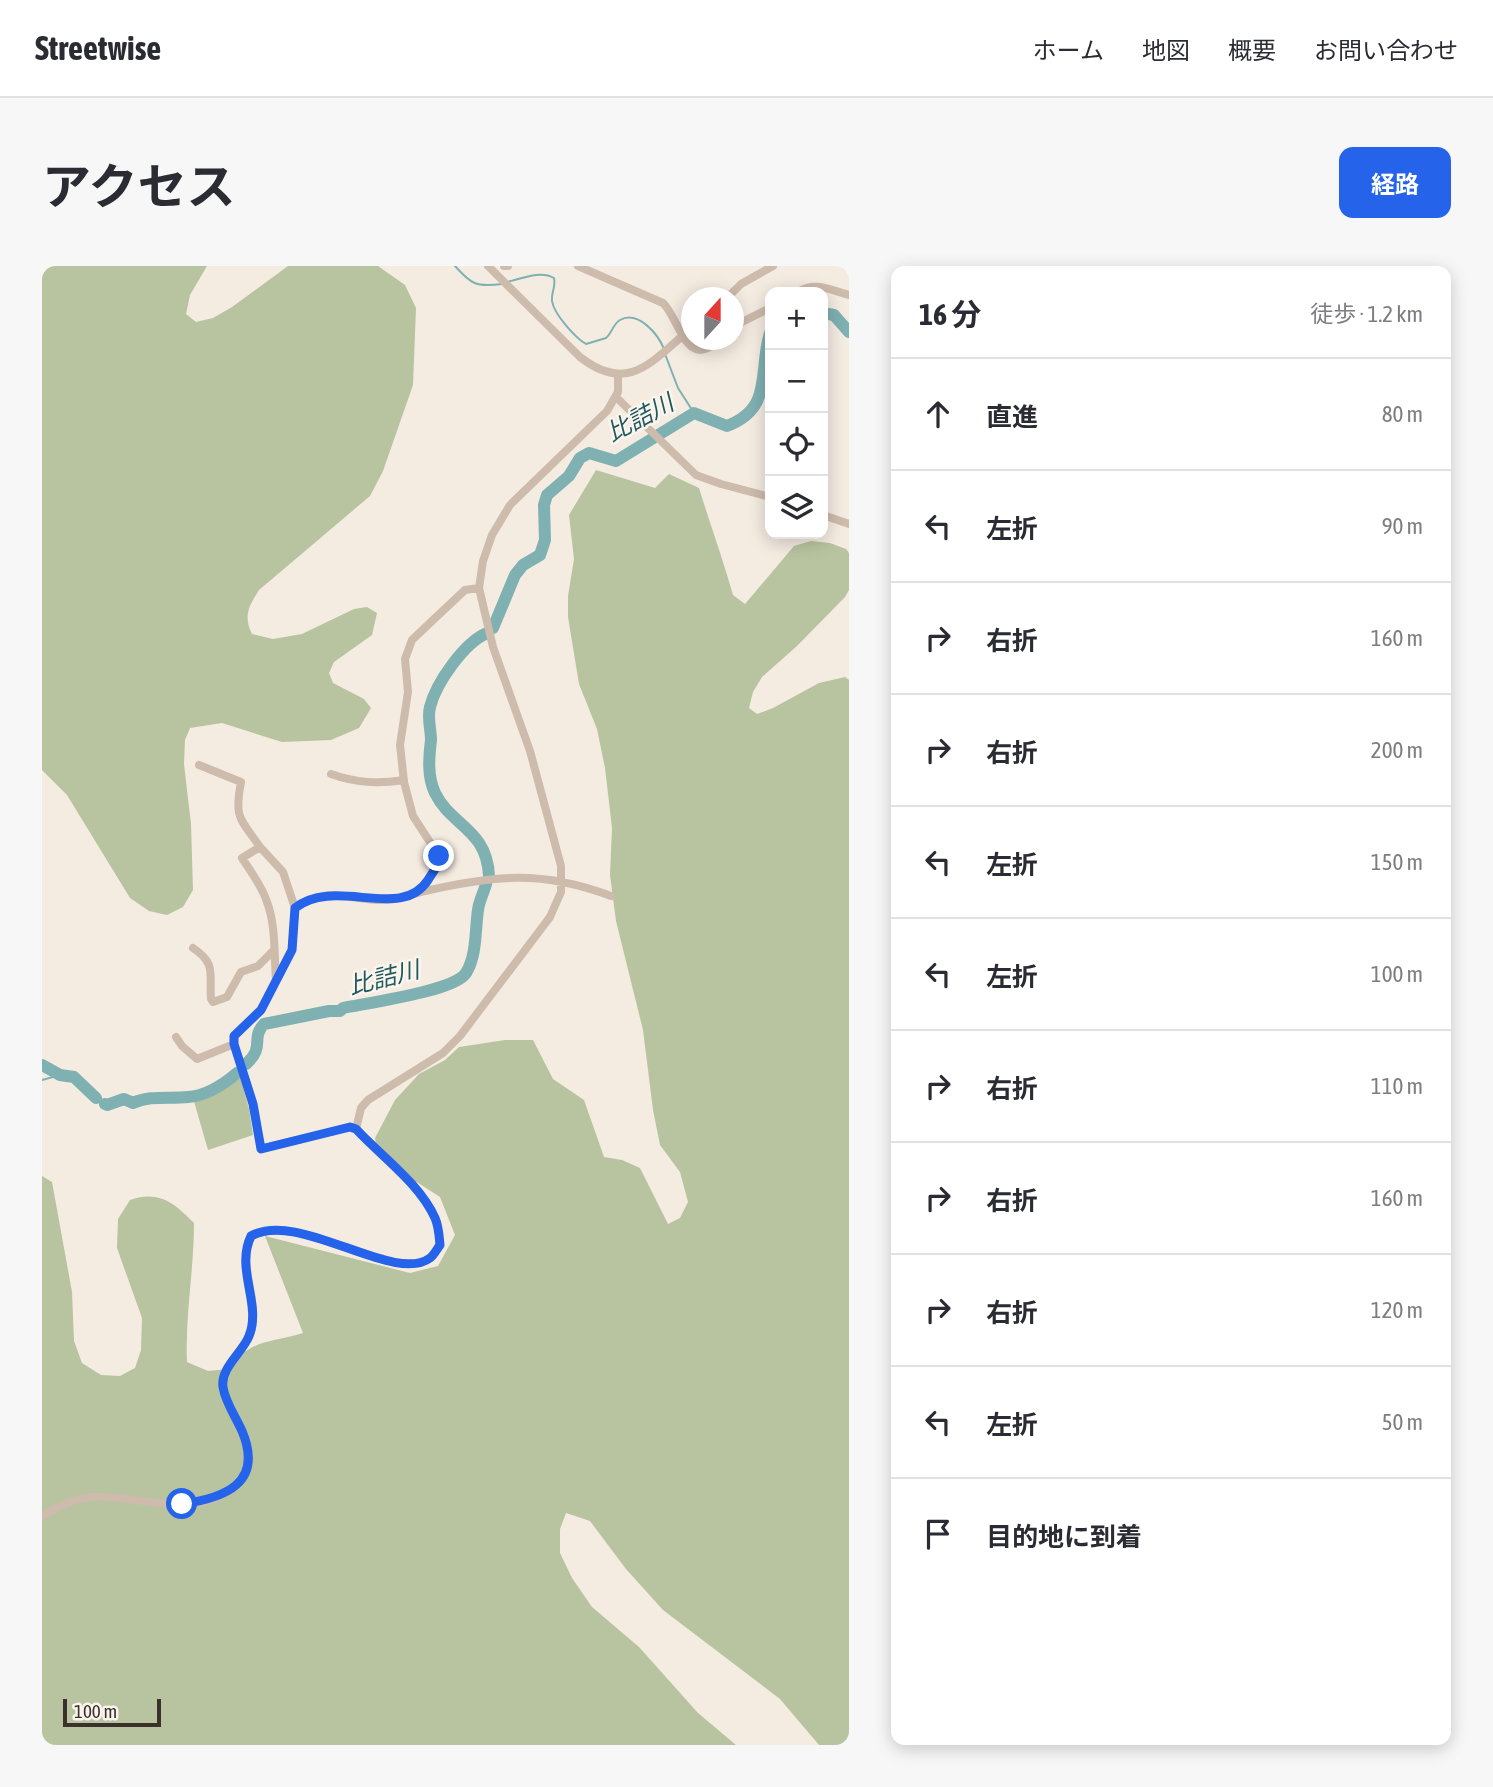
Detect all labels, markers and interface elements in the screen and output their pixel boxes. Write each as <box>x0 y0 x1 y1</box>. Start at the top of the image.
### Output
text: Streetwise <box>35 29 161 67</box>
text: ホーム <box>1033 37 1104 64</box>
text: 地図 <box>1142 37 1190 64</box>
text: 概要 <box>1228 37 1276 64</box>
text: お問い合わせ <box>1314 37 1458 64</box>
button: 経路 <box>1339 147 1451 218</box>
text: アクセス <box>42 158 236 214</box>
north arrow <box>681 287 744 350</box>
map controls <box>765 287 828 539</box>
button: + <box>765 287 828 350</box>
text: 16 分 <box>919 297 981 331</box>
text: 徒歩 · 1.2 km <box>1310 301 1423 327</box>
button: − <box>765 350 828 413</box>
water label: 比詰川 <box>602 387 681 446</box>
icon: ahead <box>919 395 957 433</box>
text: 80 m <box>1382 401 1423 427</box>
text: 直進 <box>986 402 1038 432</box>
button: locate <box>765 413 828 476</box>
button: layers <box>765 476 828 539</box>
icon: left <box>919 507 957 545</box>
text: 90 m <box>1382 513 1423 539</box>
text: 左折 <box>986 514 1038 544</box>
icon: right <box>919 619 957 657</box>
text: 160 m <box>1371 625 1423 651</box>
text: 右折 <box>986 626 1038 656</box>
icon: right <box>919 731 957 769</box>
text: 200 m <box>1371 737 1423 763</box>
text: 右折 <box>986 738 1038 768</box>
route end <box>423 840 454 871</box>
icon: left <box>919 843 957 881</box>
text: 150 m <box>1371 849 1423 875</box>
text: 左折 <box>986 850 1038 880</box>
water label: 比詰川 <box>346 955 425 999</box>
icon: left <box>919 955 957 993</box>
text: 100 m <box>1371 961 1423 987</box>
text: 左折 <box>986 962 1038 992</box>
icon: right <box>919 1067 957 1105</box>
text: 110 m <box>1371 1073 1423 1099</box>
text: 右折 <box>986 1074 1038 1104</box>
icon: right <box>919 1179 957 1217</box>
text: 160 m <box>1371 1185 1423 1211</box>
text: 右折 <box>986 1186 1038 1216</box>
icon: right <box>919 1291 957 1329</box>
text: 120 m <box>1371 1297 1423 1323</box>
text: 右折 <box>986 1298 1038 1328</box>
icon: left <box>919 1403 957 1441</box>
text: 50 m <box>1382 1409 1423 1435</box>
text: 左折 <box>986 1410 1038 1440</box>
route start <box>166 1488 197 1519</box>
icon: arrive <box>919 1515 957 1553</box>
text: 目的地に到着 <box>986 1522 1142 1552</box>
scale bar <box>63 1696 161 1728</box>
text: 100 m <box>74 1700 117 1722</box>

